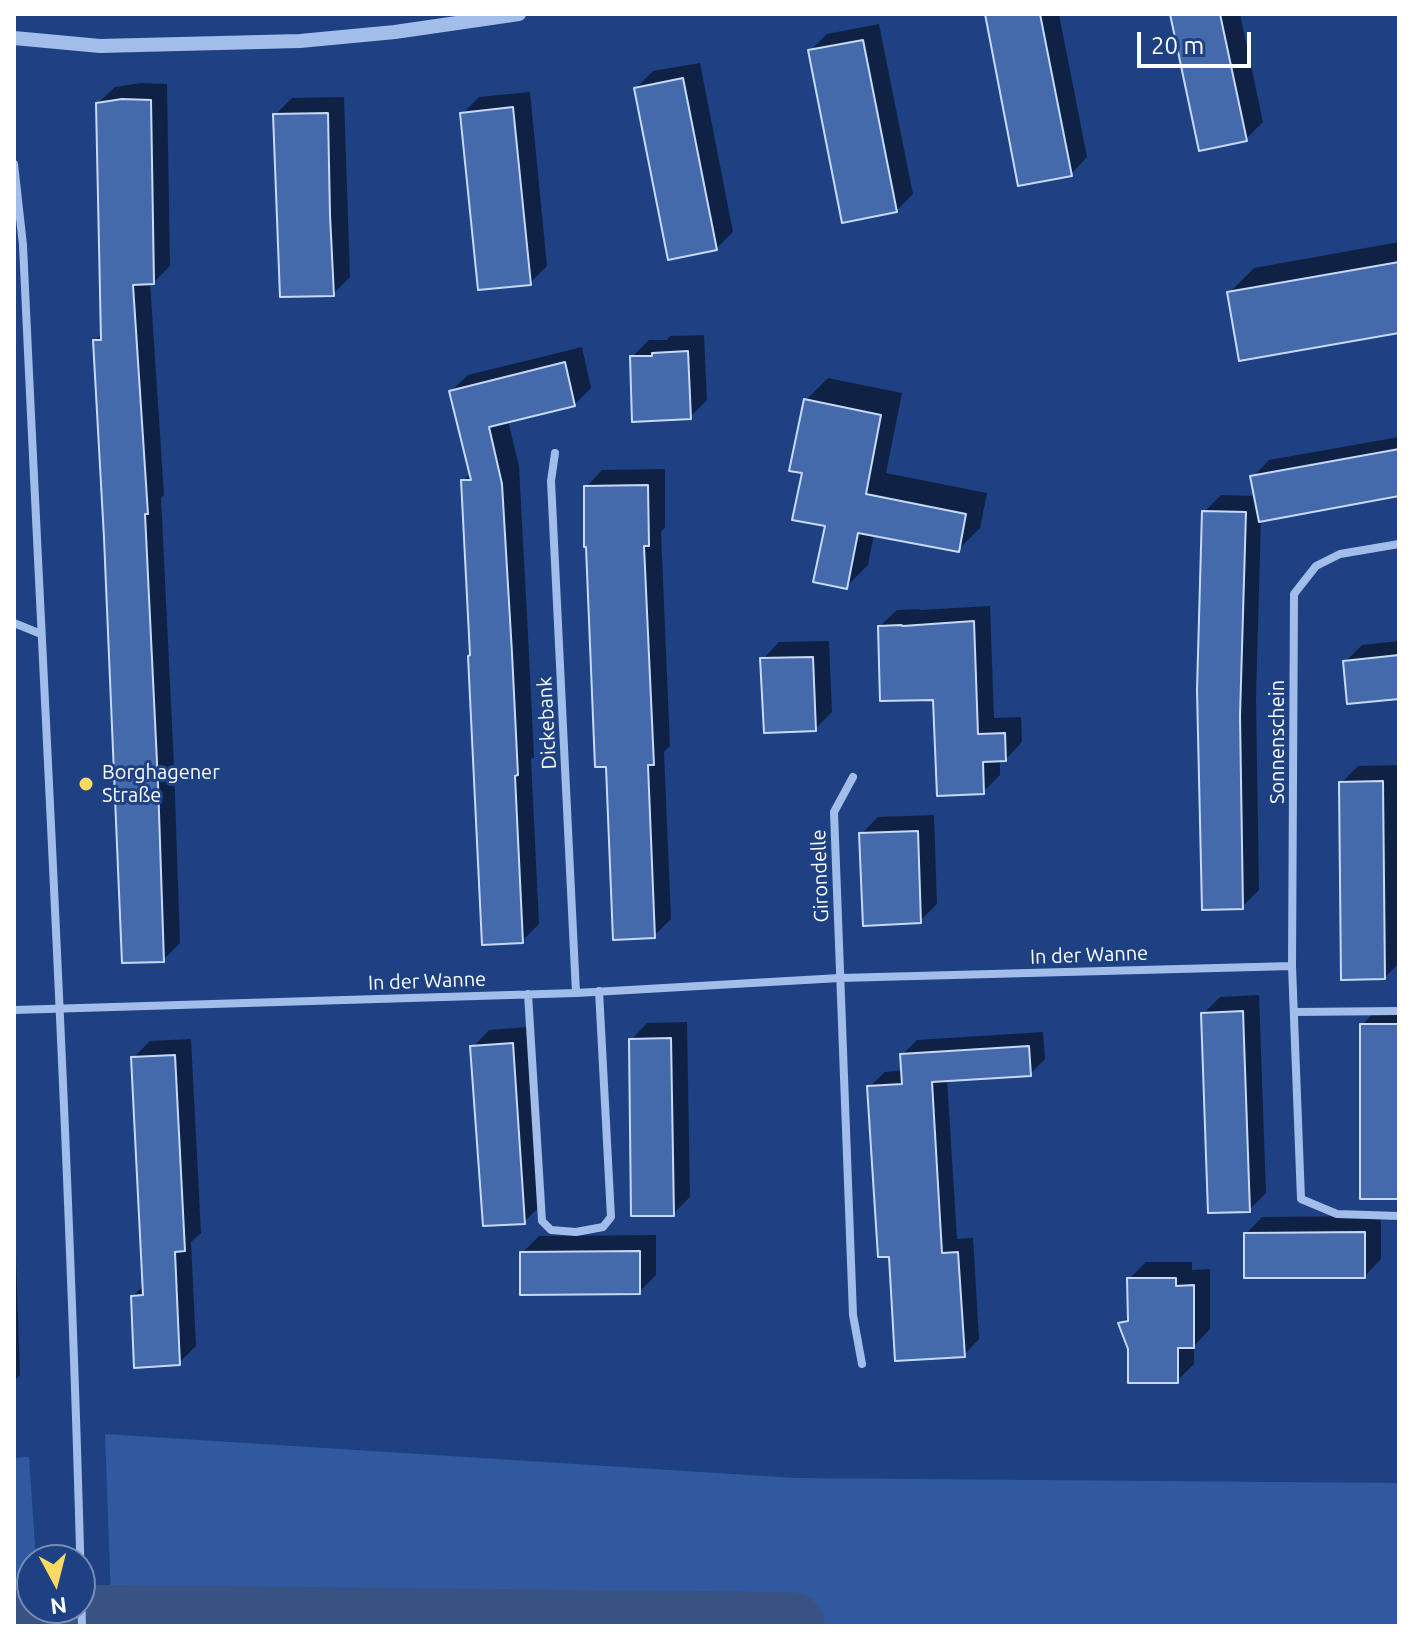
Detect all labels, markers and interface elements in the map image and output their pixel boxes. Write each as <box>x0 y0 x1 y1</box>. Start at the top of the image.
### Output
scale bar <box>1141 16 1255 66</box>
text: 20 m <box>1151 32 1204 59</box>
street label: Dickebank <box>533 676 561 770</box>
street label: Sonnenschein <box>1265 680 1289 804</box>
place label: Borghagener Straße <box>102 760 220 807</box>
marker: Borghagener Straße <box>77 775 95 793</box>
street label: Girondelle <box>806 829 834 923</box>
street label: In der Wanne <box>1029 941 1149 969</box>
street label: In der Wanne <box>367 967 487 995</box>
north arrow <box>16 1544 96 1624</box>
text: N <box>49 1593 68 1620</box>

